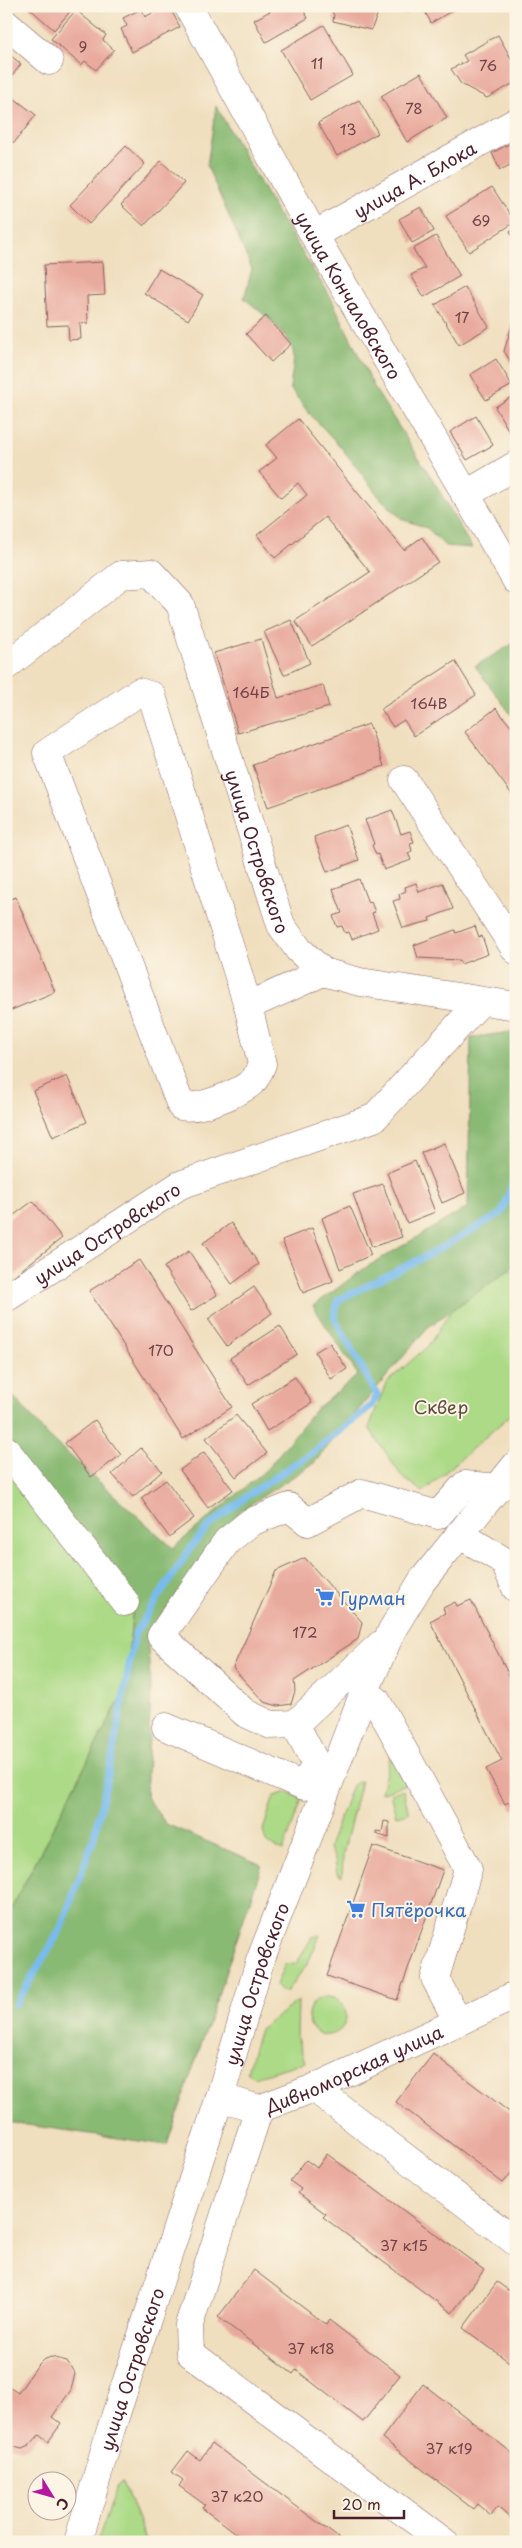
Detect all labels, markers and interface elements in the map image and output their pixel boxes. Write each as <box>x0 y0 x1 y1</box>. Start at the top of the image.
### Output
house number: 9 <box>79 34 87 57</box>
house number: 11 <box>311 51 323 74</box>
house number: 76 <box>479 53 497 76</box>
house number: 78 <box>405 96 423 119</box>
house number: 13 <box>340 117 356 140</box>
street label: улица А. Блока <box>348 133 481 224</box>
street label: улица Кончаловского <box>290 206 409 384</box>
house number: 69 <box>472 208 490 231</box>
house number: 17 <box>455 305 469 328</box>
house number: 164Б <box>233 680 270 703</box>
house number: 164В <box>410 691 448 714</box>
street label: улица Островского <box>219 766 296 939</box>
street label: улица Островского <box>28 1175 185 1290</box>
house number: 170 <box>148 1338 174 1361</box>
park label: Сквер <box>414 1393 468 1420</box>
place label: Гурман <box>340 1584 406 1611</box>
supermarket icon: Гурман <box>314 1586 336 1608</box>
house number: 172 <box>292 1620 318 1643</box>
place label: Пятёрочка <box>371 1896 467 1923</box>
street label: улица Островского <box>217 1898 295 2068</box>
supermarket icon: Пятёрочка <box>345 1898 367 1920</box>
street label: Дивноморская улица <box>260 2017 448 2119</box>
house number: 37 к15 <box>380 2233 428 2256</box>
street label: улица Островского <box>92 2284 170 2454</box>
house number: 37 к18 <box>287 2336 335 2359</box>
house number: 37 к19 <box>426 2436 472 2459</box>
north arrow <box>28 2470 78 2520</box>
house number: 37 к20 <box>211 2484 263 2507</box>
scale bar <box>334 2488 404 2520</box>
text: 20 m <box>342 2492 381 2515</box>
text: С <box>51 2494 74 2515</box>

